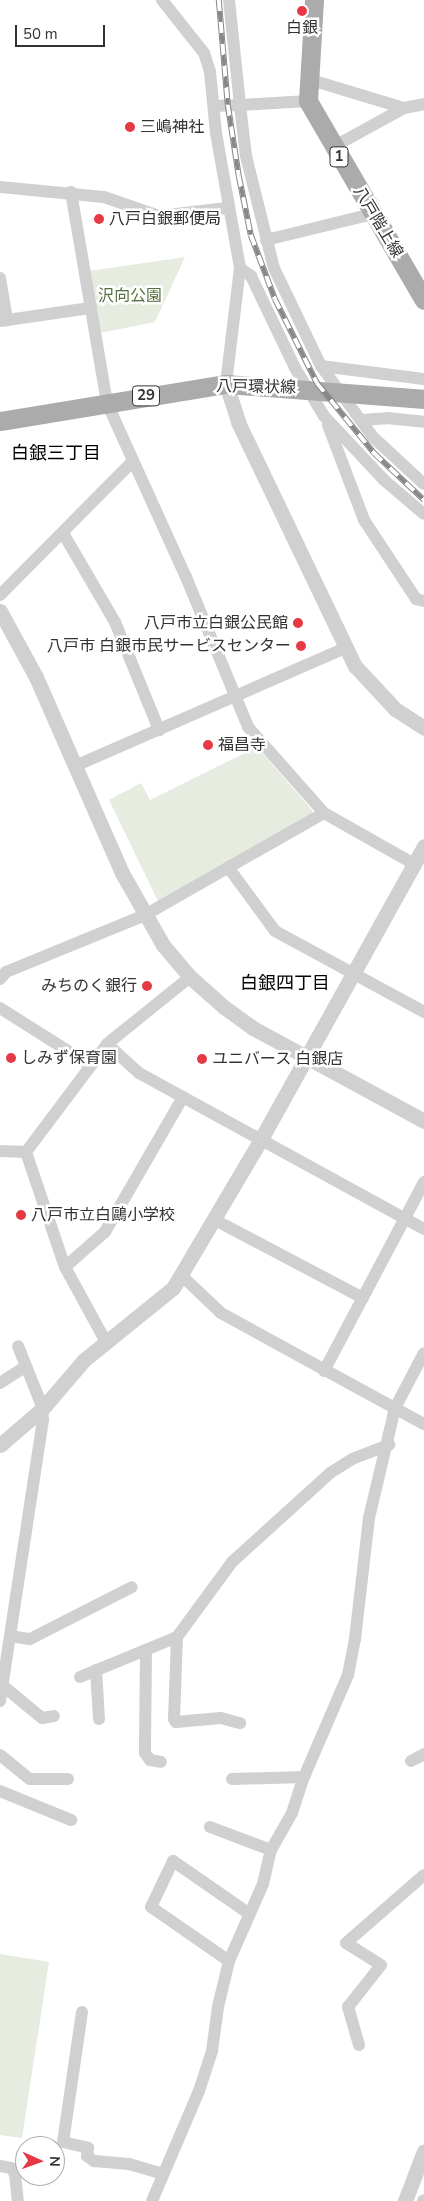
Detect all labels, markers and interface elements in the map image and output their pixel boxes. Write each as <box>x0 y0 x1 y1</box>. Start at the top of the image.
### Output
marker: 白銀 <box>296 5 308 17</box>
scale bar <box>18 15 108 47</box>
place label: 白銀 <box>286 18 318 38</box>
text: 50 m <box>23 24 58 44</box>
place label: 三嶋神社 <box>140 117 204 137</box>
marker: 三嶋神社 <box>124 121 136 133</box>
road number: 1 <box>329 144 349 170</box>
street label: 八戸階上線 <box>349 183 407 261</box>
place label: 八戸白銀郵便局 <box>109 209 221 229</box>
marker: 八戸白銀郵便局 <box>93 213 105 225</box>
park label: 沢向公園 <box>98 286 162 306</box>
street label: 八戸環状線 <box>216 377 296 397</box>
road number: 29 <box>131 384 161 408</box>
district label: 白銀三丁目 <box>11 442 101 464</box>
place label: 八戸市立白銀公民館 <box>144 613 288 633</box>
marker: 八戸市立白銀公民館 <box>292 617 304 629</box>
place label: 八戸市 白銀市民サービスセンター <box>47 636 291 656</box>
marker: 八戸市 白銀市民サービスセンター <box>295 640 307 652</box>
place label: 福昌寺 <box>218 735 266 755</box>
marker: 福昌寺 <box>202 739 214 751</box>
district label: 白銀四丁目 <box>240 972 330 994</box>
place label: みちのく銀行 <box>41 976 137 996</box>
marker: みちのく銀行 <box>141 980 153 992</box>
place label: しみず保育園 <box>21 1048 117 1068</box>
place label: ユニバース 白銀店 <box>212 1049 344 1069</box>
marker: しみず保育園 <box>5 1052 17 1064</box>
marker: ユニバース 白銀店 <box>196 1053 208 1065</box>
place label: 八戸市立白鷗小学校 <box>31 1205 175 1225</box>
marker: 八戸市立白鷗小学校 <box>15 1209 27 1221</box>
north arrow <box>15 2136 65 2186</box>
text: N <box>45 2156 64 2167</box>

